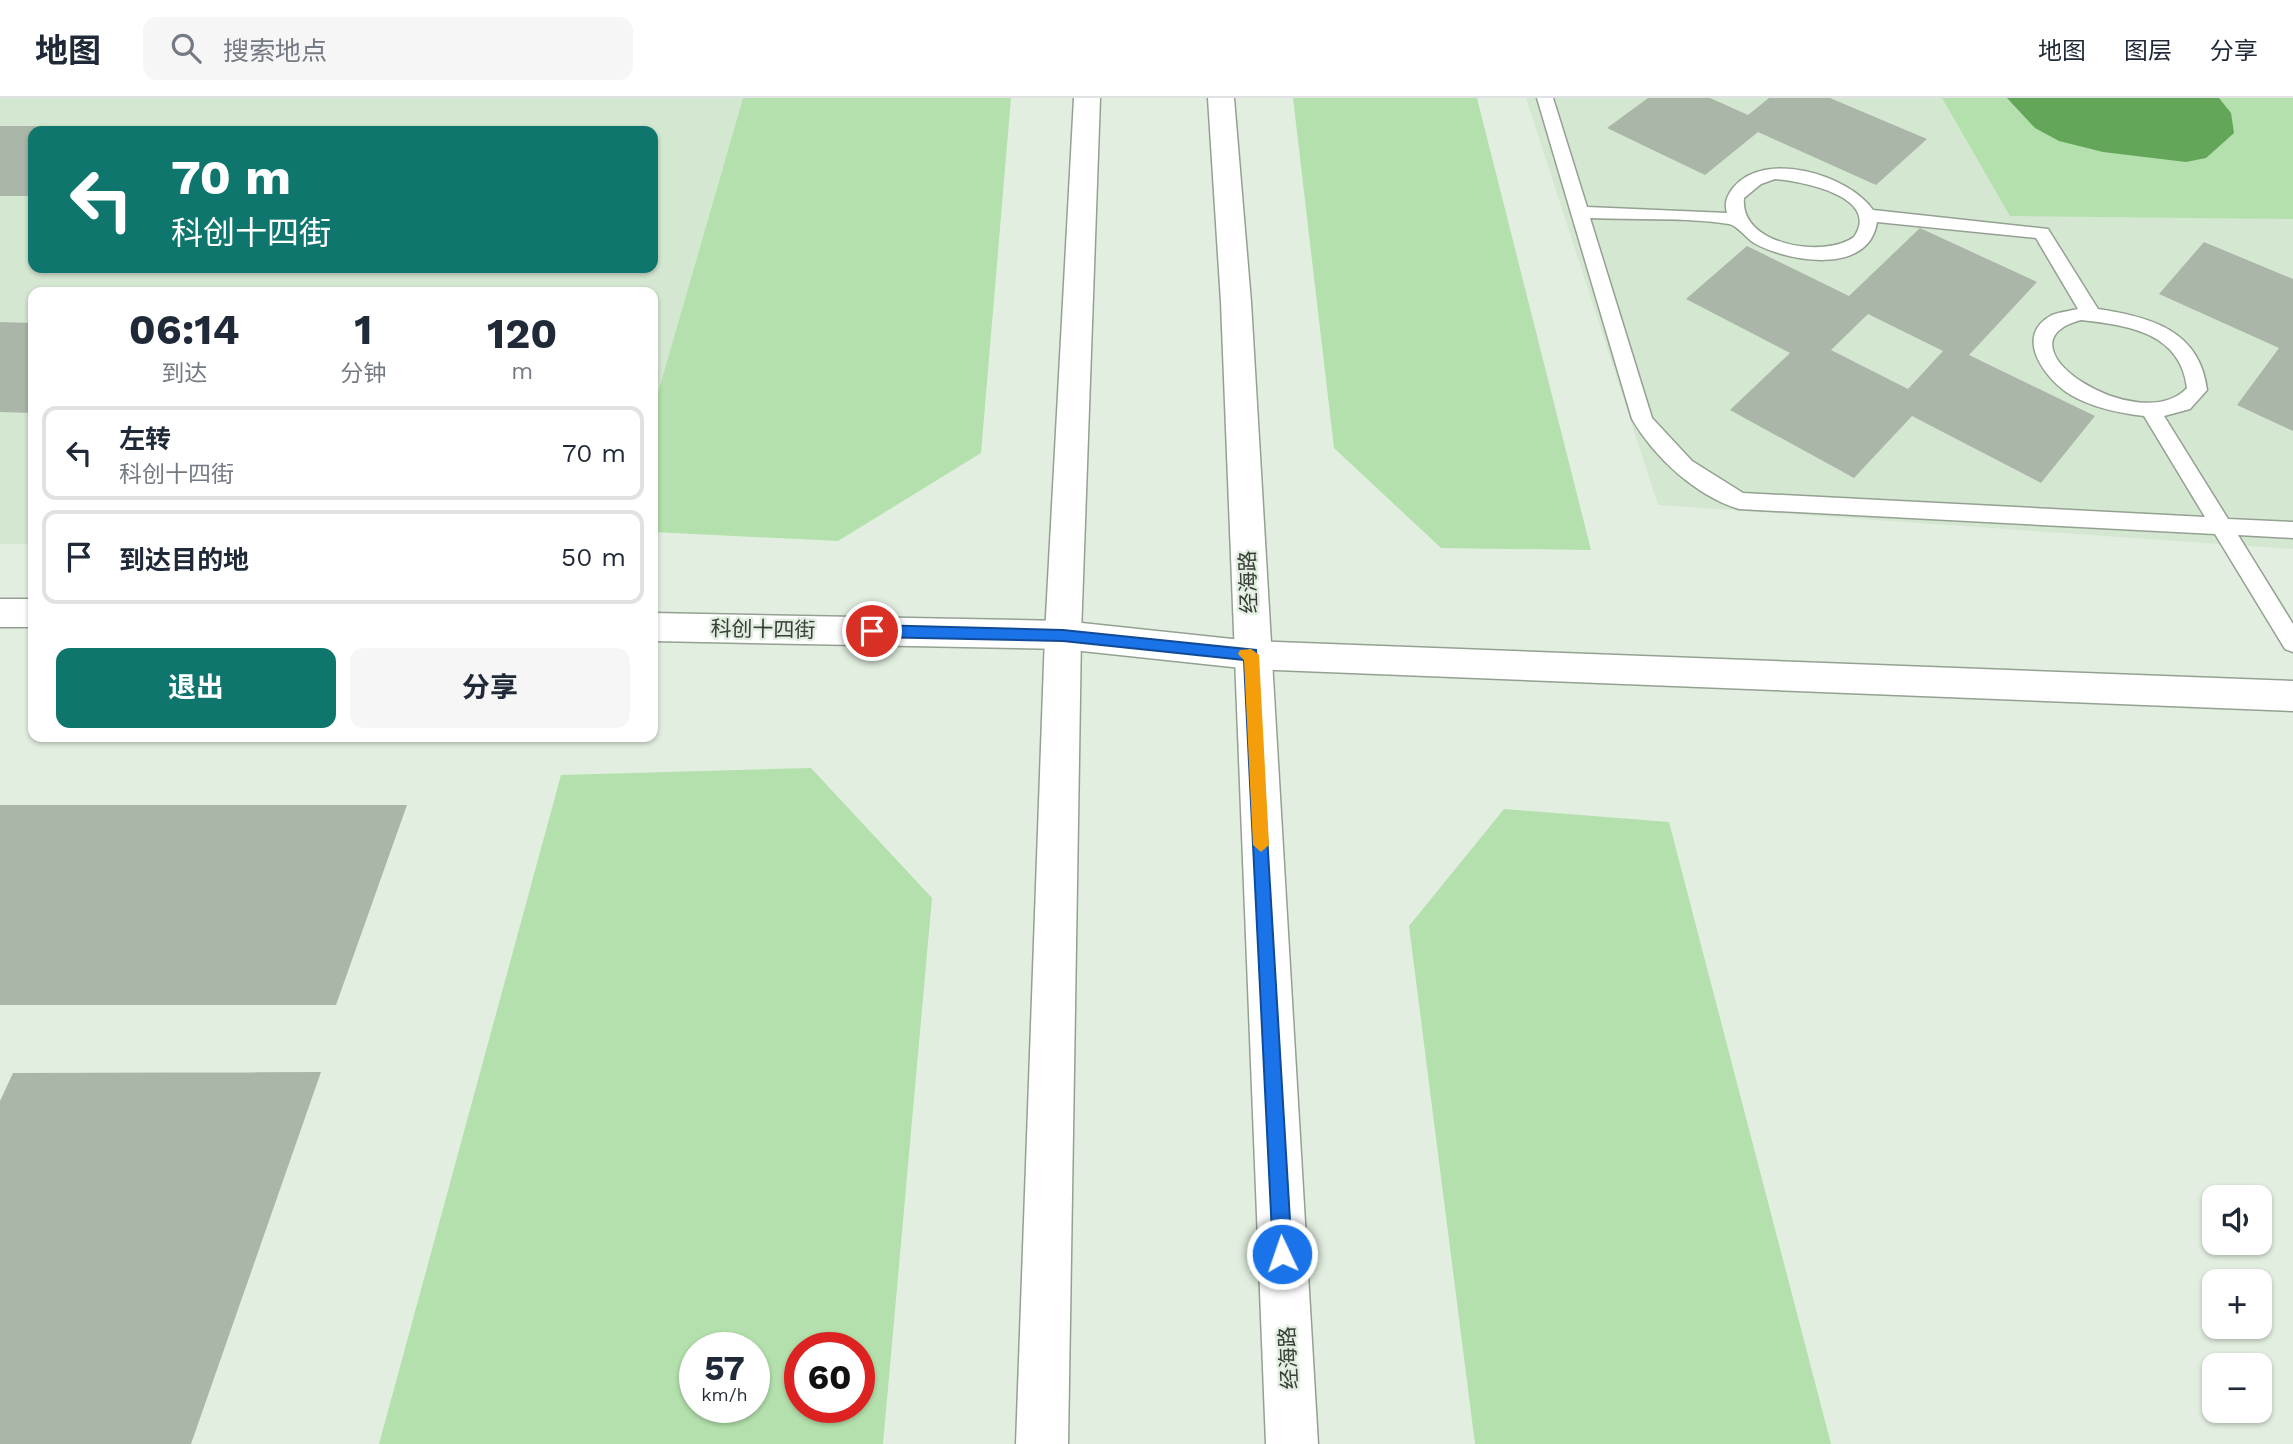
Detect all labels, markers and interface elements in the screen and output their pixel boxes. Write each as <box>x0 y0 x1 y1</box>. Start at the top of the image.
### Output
search box <box>143 17 633 80</box>
icon: search <box>167 29 205 67</box>
text: 地图 <box>35 31 101 70</box>
text: 搜索地点 <box>223 36 327 66</box>
text: 地图 <box>2038 37 2086 65</box>
text: 图层 <box>2124 37 2172 65</box>
text: 分享 <box>2210 37 2258 65</box>
text: 70 m <box>171 148 291 206</box>
icon: left <box>56 154 147 245</box>
text: 科创十四街 <box>171 214 331 252</box>
text: 06:14 <box>129 305 240 354</box>
text: 1 <box>354 305 372 354</box>
text: 120 <box>487 309 557 358</box>
text: m <box>511 358 533 385</box>
text: 到达 <box>161 360 207 387</box>
text: 分钟 <box>340 360 386 387</box>
text: 左转 <box>119 424 171 454</box>
icon: left <box>60 434 98 472</box>
text: 70 m <box>562 438 626 468</box>
text: 科创十四街 <box>119 461 234 488</box>
icon: arrive <box>60 538 98 576</box>
text: 50 m <box>561 542 626 572</box>
text: 到达目的地 <box>119 545 249 575</box>
street label: 经海路 <box>1234 550 1262 614</box>
pin <box>842 601 902 661</box>
icon: arrive <box>853 612 891 650</box>
street label: 科创十四街 <box>710 616 816 642</box>
button: 退出 <box>56 648 336 728</box>
button: 分享 <box>350 648 630 728</box>
map controls <box>2202 1185 2272 1423</box>
button: sound <box>2202 1185 2272 1255</box>
position arrow <box>1245 1217 1319 1291</box>
button: + <box>2202 1269 2272 1339</box>
street label: 经海路 <box>1274 1326 1302 1390</box>
speed limit sign: 60 <box>784 1332 875 1423</box>
text: 57 <box>704 1347 745 1389</box>
button: − <box>2202 1353 2272 1423</box>
text: km/h <box>701 1384 748 1405</box>

